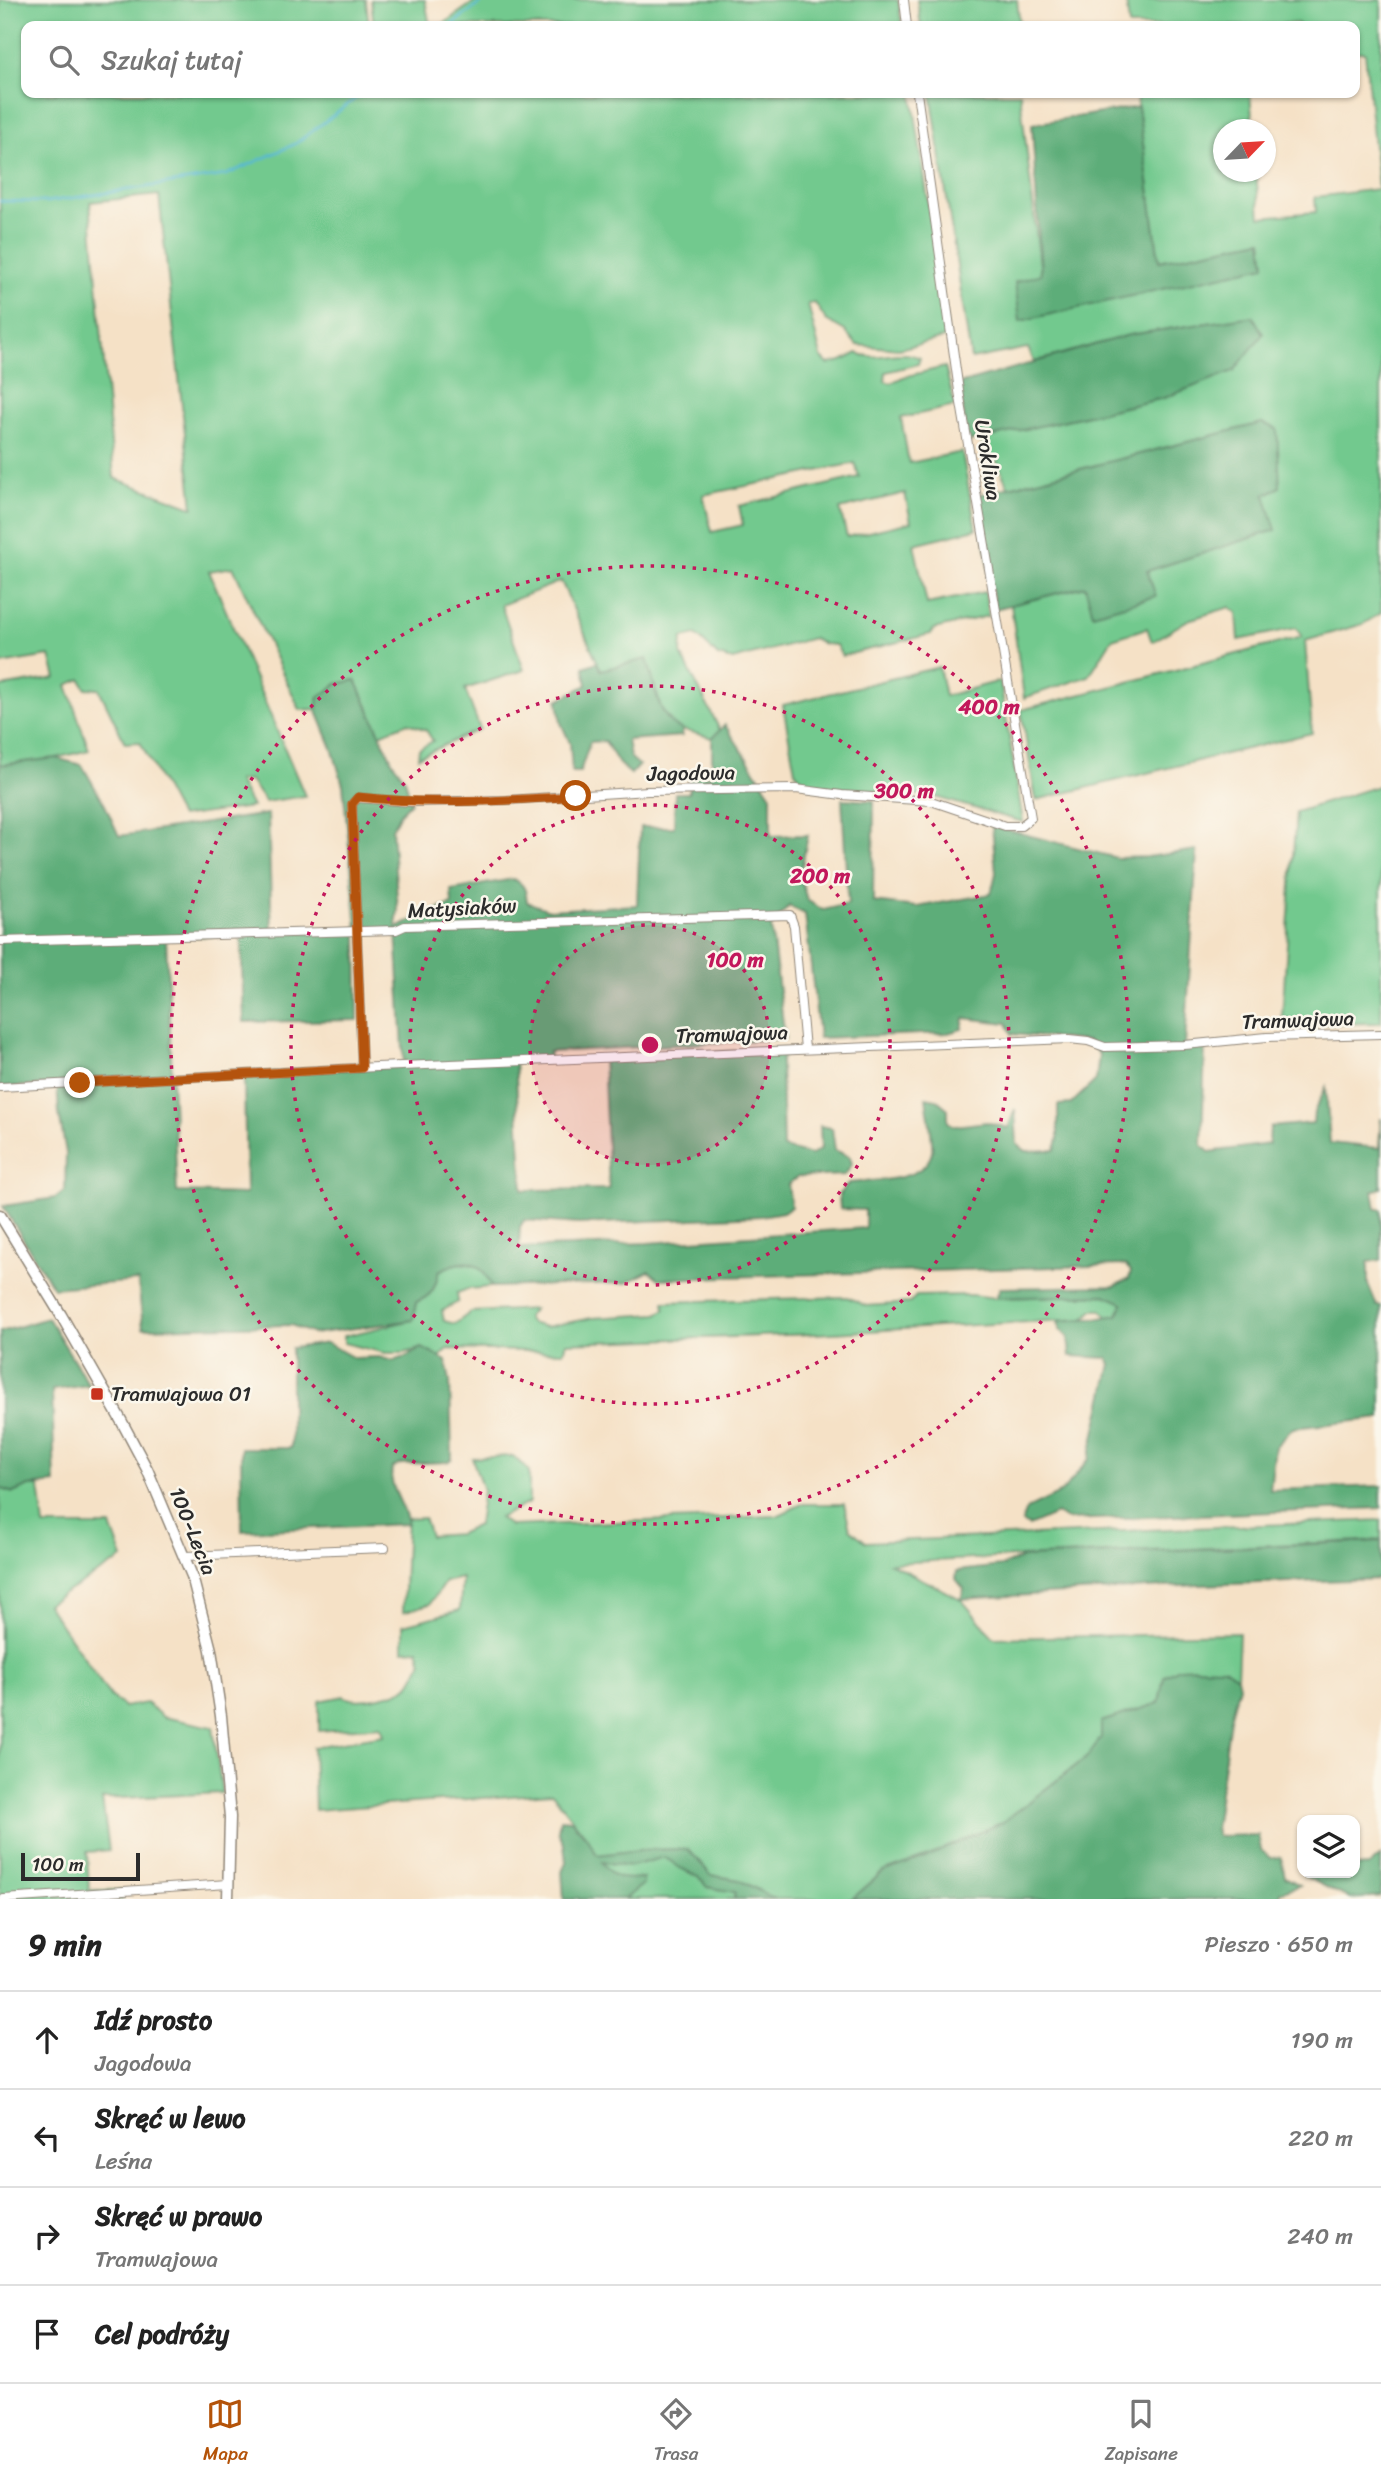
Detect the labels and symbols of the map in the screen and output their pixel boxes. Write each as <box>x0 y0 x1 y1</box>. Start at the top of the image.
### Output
north arrow <box>1213 119 1276 182</box>
street label: Urokliwa <box>963 417 1013 504</box>
text: 400 m <box>957 688 1020 726</box>
street label: Jagodowa <box>646 753 736 793</box>
text: 300 m <box>873 772 935 810</box>
route start <box>560 780 591 811</box>
text: 200 m <box>789 857 851 895</box>
street label: Matysiaków <box>407 886 518 930</box>
text: 100 m <box>706 941 764 979</box>
street label: Tramwajowa <box>1241 999 1355 1041</box>
street label: Tramwajowa <box>675 1013 789 1055</box>
centre of rings <box>638 1033 662 1057</box>
route end <box>64 1067 95 1098</box>
place label: Tramwajowa 01 <box>111 1375 251 1413</box>
marker: Tramwajowa 01 <box>89 1386 105 1402</box>
street label: 100-Lecia <box>158 1481 228 1581</box>
scale bar <box>21 1850 140 1882</box>

